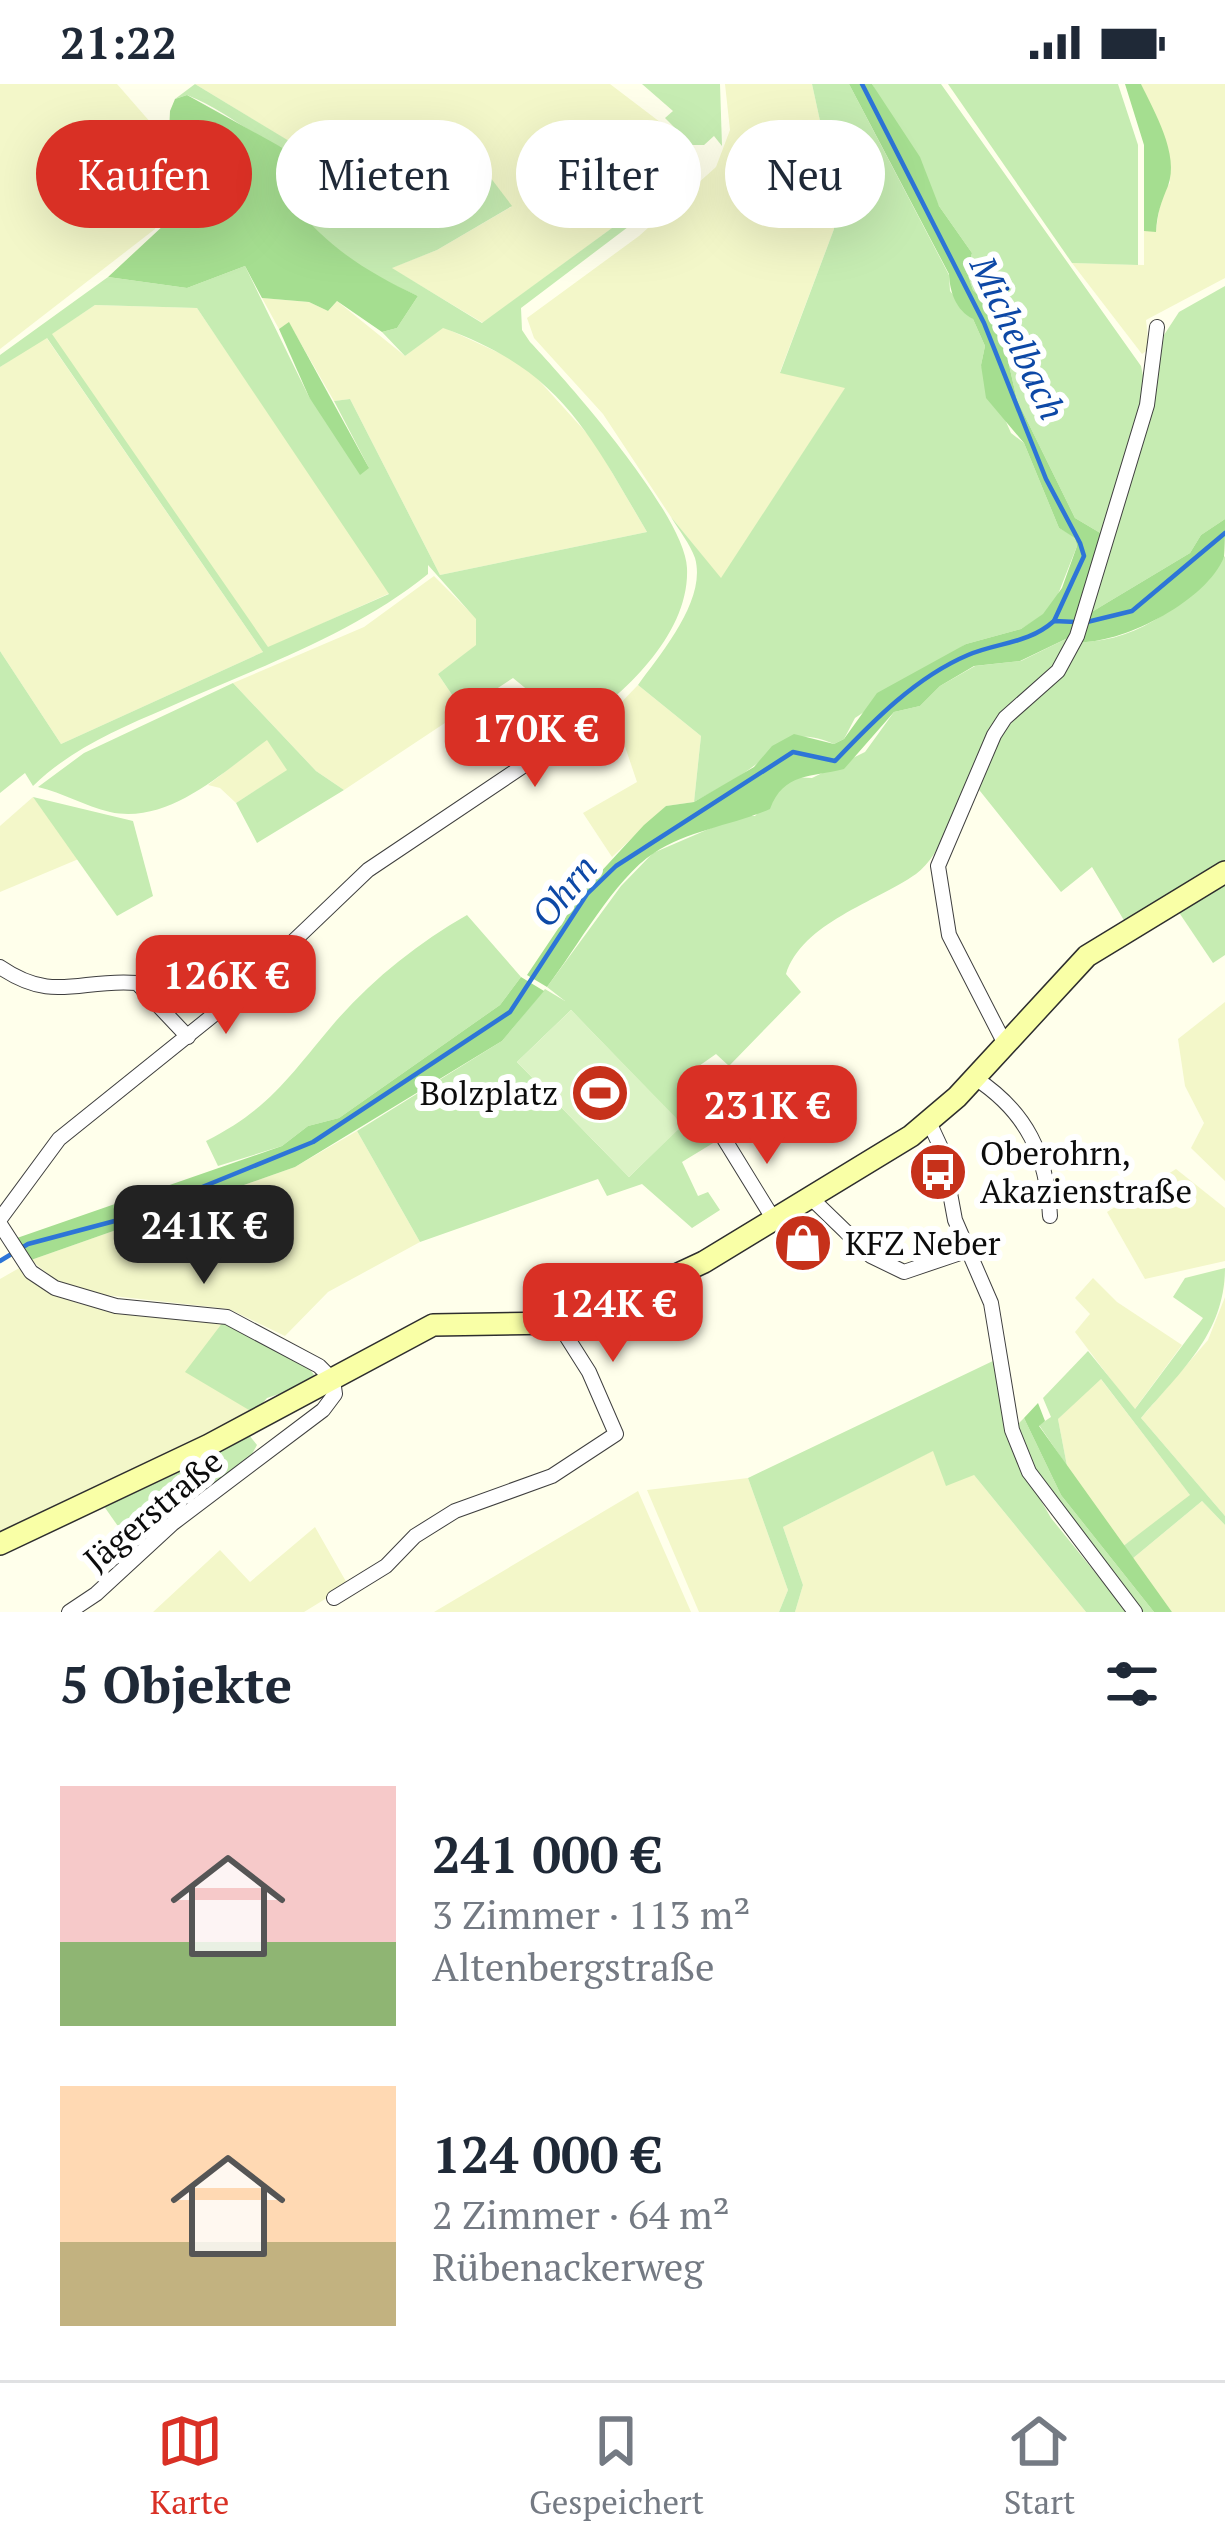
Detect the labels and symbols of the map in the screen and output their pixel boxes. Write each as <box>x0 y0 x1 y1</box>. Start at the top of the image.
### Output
water label: Michelbach <box>960 248 1077 427</box>
pin: 170K € <box>437 688 633 790</box>
water label: Ohrn <box>520 845 607 936</box>
pin: 126K € <box>128 935 324 1037</box>
sports icon: Bolzplatz <box>569 1062 631 1124</box>
pin: 231K € <box>669 1065 865 1167</box>
place label: Bolzplatz <box>420 1071 558 1114</box>
place label: Oberohrn, Akazienstraße <box>980 1131 1192 1212</box>
bus stop icon: Oberohrn, Akazienstraße <box>907 1141 969 1203</box>
pin: 241K € <box>106 1185 302 1287</box>
shop icon: KFZ Neber <box>772 1212 834 1274</box>
place label: KFZ Neber <box>845 1221 1001 1264</box>
pin: 124K € <box>515 1263 711 1365</box>
street label: Jägerstraße <box>74 1439 231 1580</box>

